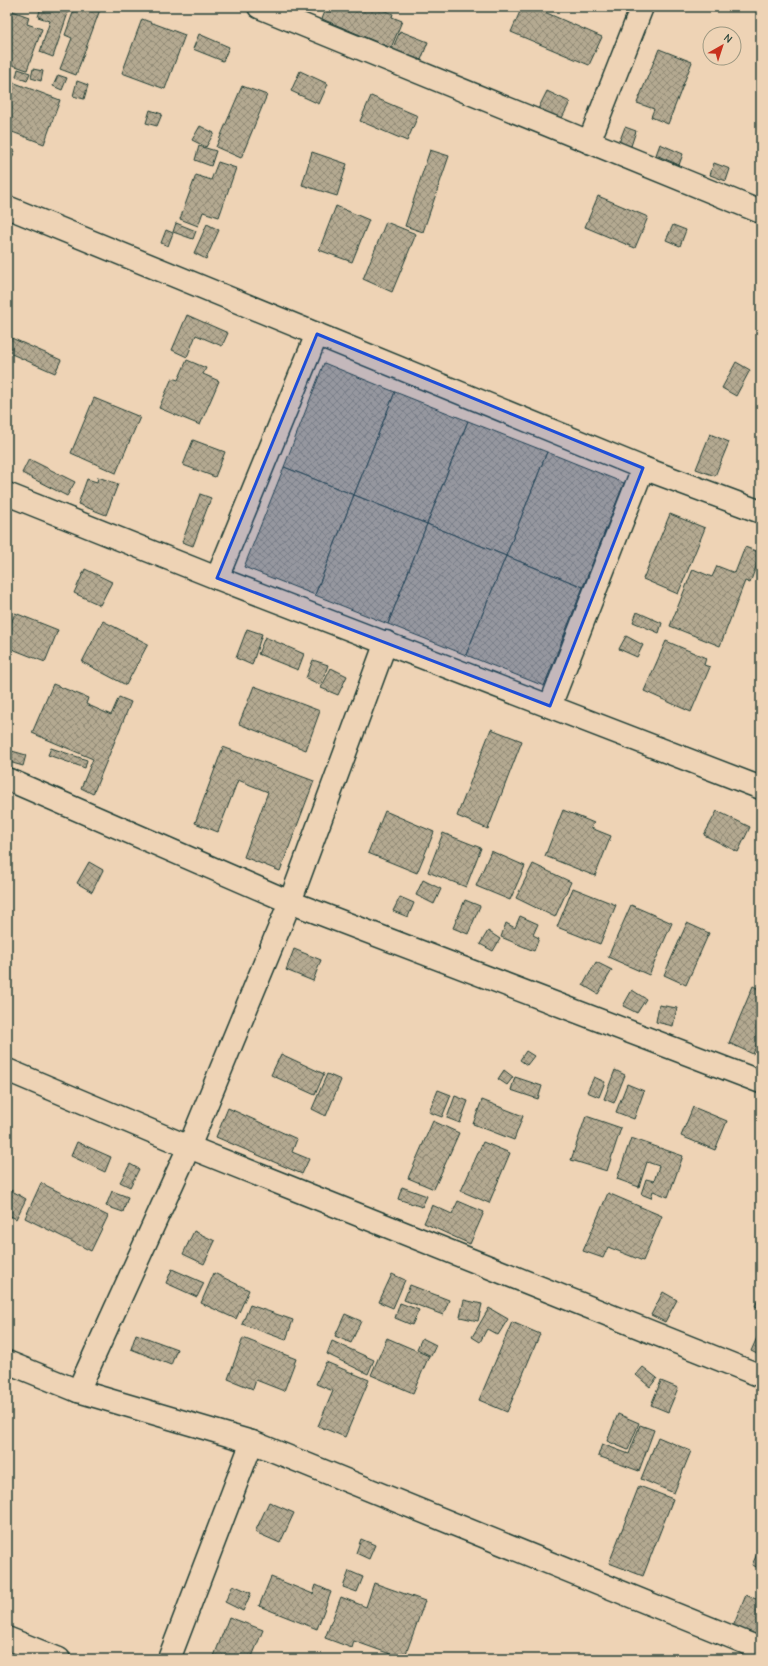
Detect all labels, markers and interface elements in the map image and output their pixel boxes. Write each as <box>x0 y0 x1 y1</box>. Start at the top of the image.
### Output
north arrow <box>702 26 742 66</box>
text: N <box>721 31 735 46</box>

